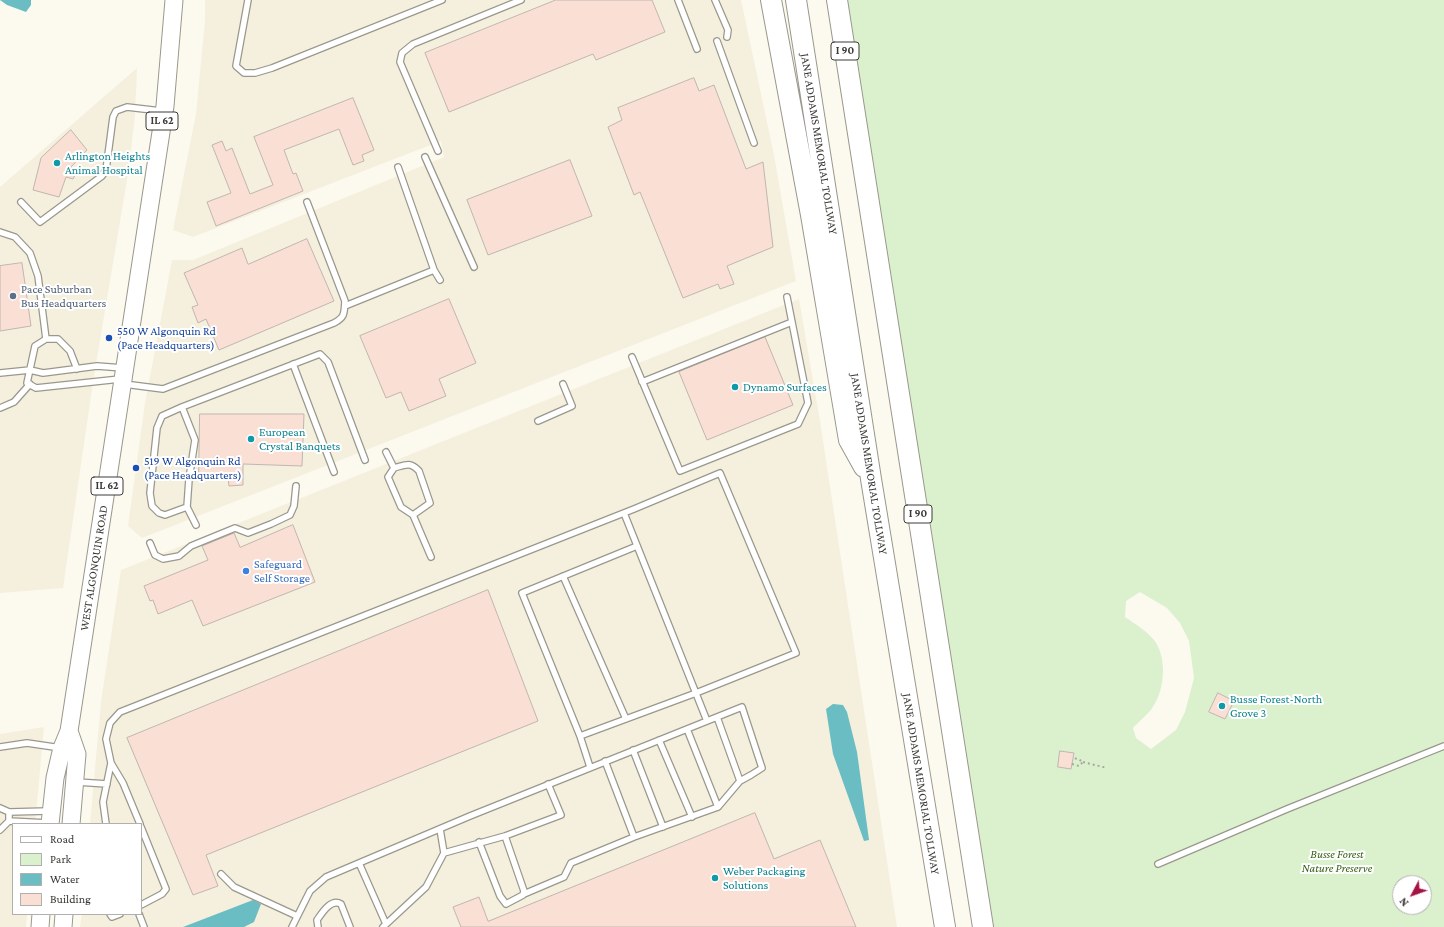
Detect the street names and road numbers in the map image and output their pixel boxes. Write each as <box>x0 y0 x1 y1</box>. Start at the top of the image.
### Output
road number: I 90 <box>831 42 859 60</box>
street label: JANE ADDAMS MEMORIAL TOLLWAY <box>798 52 840 236</box>
road number: IL 62 <box>146 112 178 130</box>
street label: JANE ADDAMS MEMORIAL TOLLWAY <box>848 372 890 556</box>
road number: IL 62 <box>91 477 123 495</box>
street label: WEST ALGONQUIN ROAD <box>77 504 111 632</box>
road number: I 90 <box>904 505 932 523</box>
street label: JANE ADDAMS MEMORIAL TOLLWAY <box>900 692 942 876</box>

